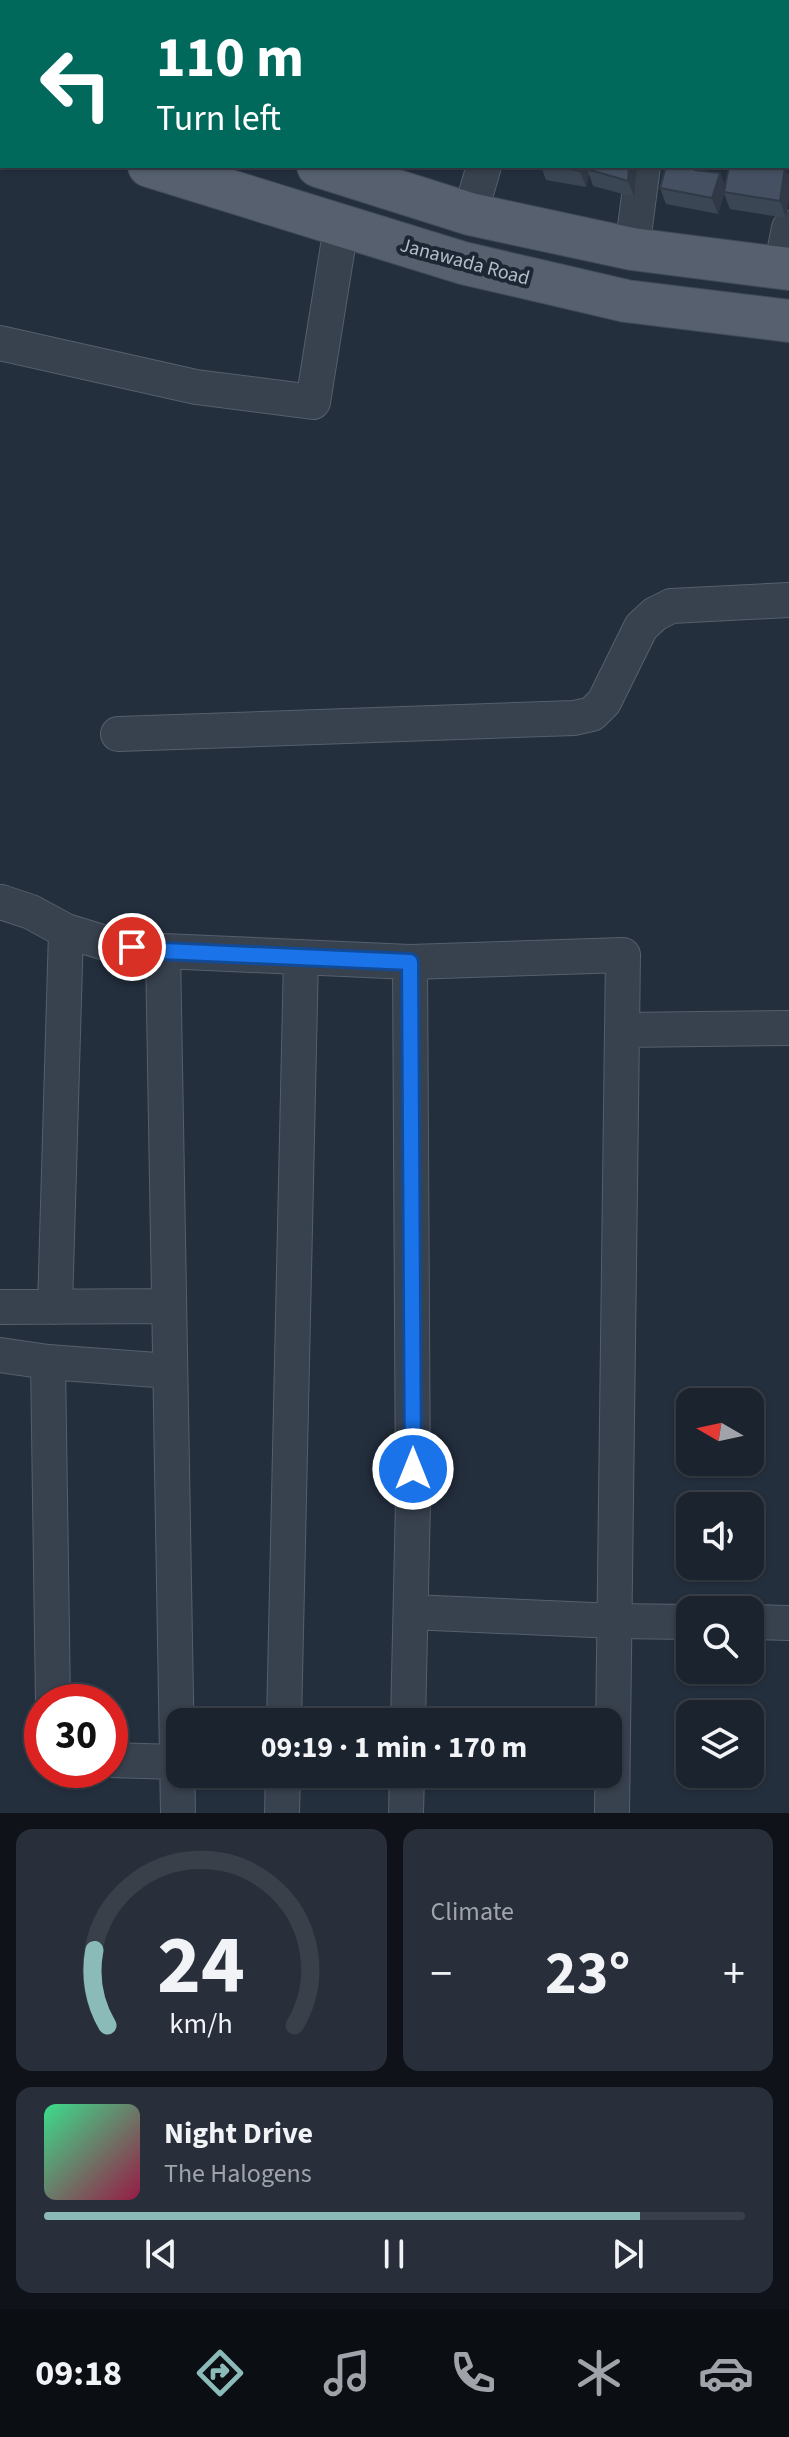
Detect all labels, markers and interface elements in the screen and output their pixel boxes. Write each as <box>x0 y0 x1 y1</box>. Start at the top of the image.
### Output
text: 110 m <box>156 19 304 98</box>
icon: left <box>24 32 128 136</box>
text: Turn left <box>156 93 281 144</box>
street label: Janawada Road <box>397 231 533 293</box>
pin <box>98 913 166 981</box>
icon: arrive <box>110 925 154 969</box>
north arrow <box>676 1388 764 1476</box>
map controls <box>676 1388 764 1788</box>
position arrow <box>371 1427 455 1511</box>
button: sound <box>676 1492 764 1580</box>
button: search <box>676 1596 764 1684</box>
speed limit sign: 30 <box>24 1684 128 1788</box>
button: layers <box>676 1700 764 1788</box>
text: 09:19 · 1 min · 170 m <box>261 1726 527 1769</box>
text: Climate <box>431 1893 514 1930</box>
text: 24 <box>157 1907 245 2025</box>
text: 23° <box>545 1932 630 2017</box>
text: − <box>431 1943 452 2006</box>
text: + <box>723 1943 745 2006</box>
text: km/h <box>170 2004 233 2044</box>
text: Night Drive <box>164 2112 313 2155</box>
text: The Halogens <box>164 2155 312 2192</box>
icon: previous <box>139 2232 183 2276</box>
icon: pause <box>372 2232 416 2276</box>
icon: next <box>606 2232 650 2276</box>
icon: directions <box>192 2345 248 2401</box>
icon: music <box>319 2345 375 2401</box>
icon: phone <box>445 2345 501 2401</box>
icon: climate <box>571 2345 627 2401</box>
icon: car <box>698 2345 754 2401</box>
text: 09:18 <box>35 2348 122 2399</box>

